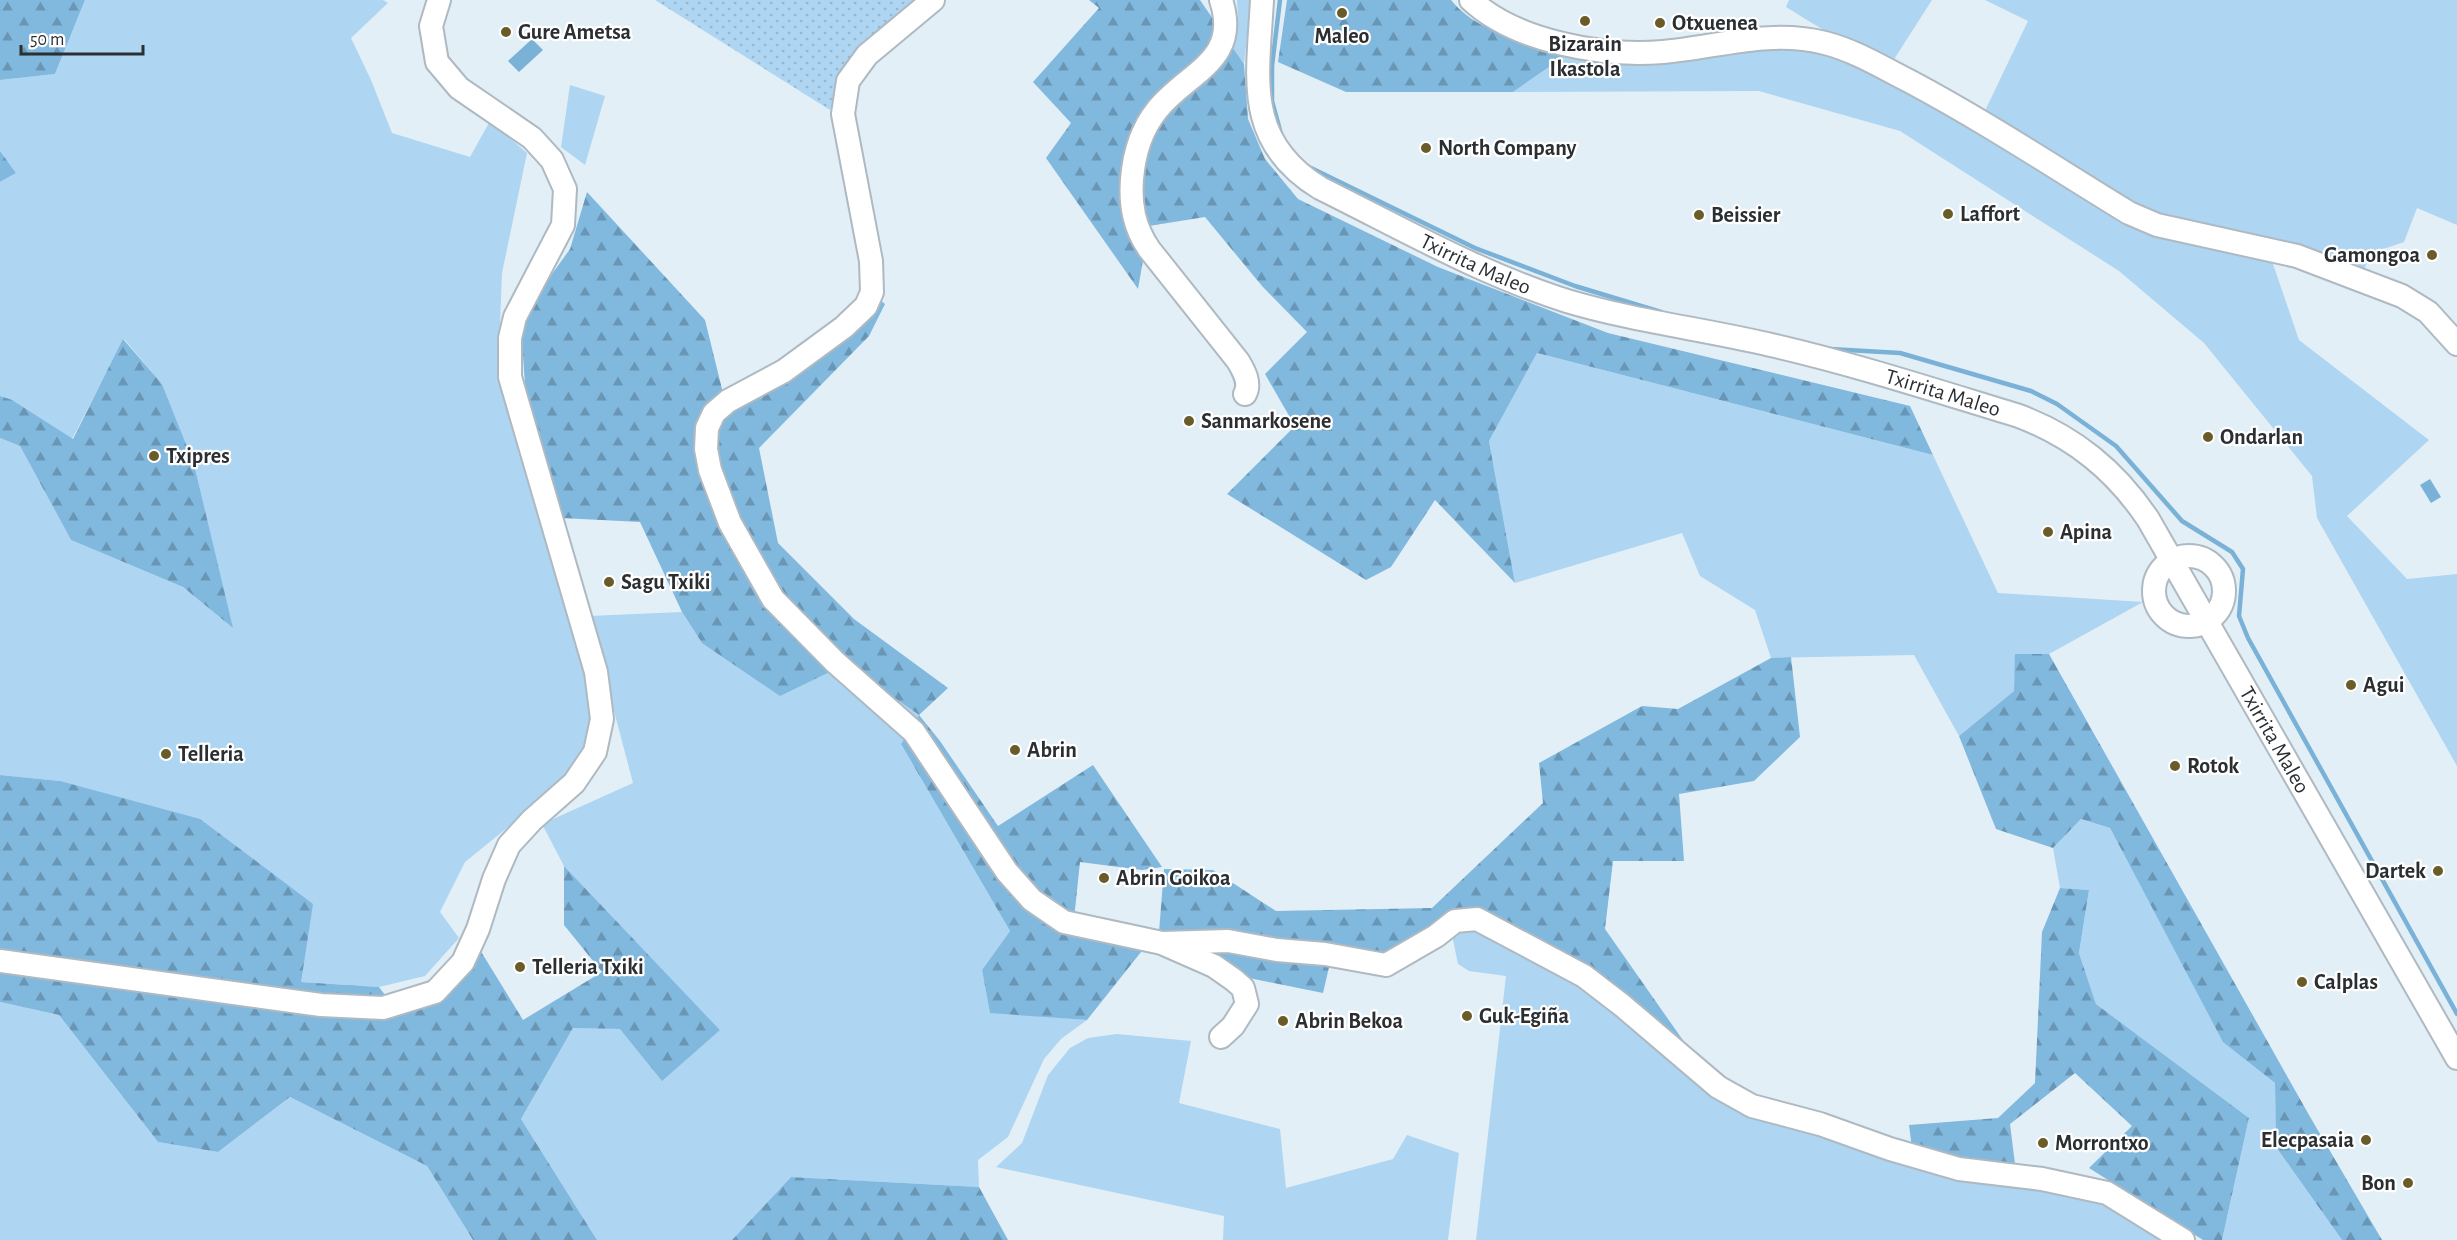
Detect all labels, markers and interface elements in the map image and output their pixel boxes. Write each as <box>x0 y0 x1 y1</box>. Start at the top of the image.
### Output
marker: Maleo <box>1335 6 1349 20</box>
place label: Otxuenea <box>1672 12 1759 34</box>
marker: Bizarain Ikastola <box>1578 14 1592 28</box>
marker: Otxuenea <box>1653 16 1667 30</box>
scale bar <box>21 18 142 56</box>
place label: Gure Ametsa <box>518 21 632 43</box>
marker: Gure Ametsa <box>499 25 513 39</box>
place label: Maleo <box>1315 25 1370 47</box>
text: 50 m <box>30 31 64 49</box>
place label: Bizarain Ikastola <box>1548 33 1622 80</box>
place label: North Company <box>1438 137 1576 160</box>
marker: North Company <box>1419 141 1433 155</box>
place label: Laffort <box>1960 203 2020 225</box>
place label: Beissier <box>1711 204 1781 226</box>
marker: Laffort <box>1941 207 1955 221</box>
marker: Beissier <box>1692 208 1706 222</box>
street label: Txirrita Maleo <box>1417 230 1534 298</box>
place label: Gamongoa <box>2324 244 2420 266</box>
marker: Gamongoa <box>2425 248 2439 262</box>
street label: Txirrita Maleo <box>1883 365 2003 421</box>
place label: Sanmarkosene <box>1201 410 1331 432</box>
marker: Sanmarkosene <box>1182 414 1196 428</box>
place label: Ondarlan <box>2220 426 2303 448</box>
marker: Ondarlan <box>2201 430 2215 444</box>
place label: Txipres <box>166 445 230 467</box>
marker: Txipres <box>147 449 161 463</box>
place label: Apina <box>2060 521 2113 543</box>
marker: Apina <box>2041 525 2055 539</box>
place label: Sagu Txiki <box>621 571 711 593</box>
marker: Sagu Txiki <box>602 575 616 589</box>
place label: Agui <box>2363 674 2404 696</box>
marker: Agui <box>2344 678 2358 692</box>
street label: Txirrita Maleo <box>2236 683 2314 797</box>
place label: Abrin <box>1027 739 1077 761</box>
place label: Telleria <box>178 743 244 765</box>
marker: Abrin <box>1008 743 1022 757</box>
marker: Telleria <box>159 747 173 761</box>
place label: Rotok <box>2187 755 2239 777</box>
marker: Rotok <box>2168 759 2182 773</box>
place label: Dartek <box>2365 860 2426 882</box>
marker: Dartek <box>2431 864 2445 878</box>
place label: Abrin Goikoa <box>1116 867 1231 889</box>
marker: Abrin Goikoa <box>1097 871 1111 885</box>
place label: Telleria Txiki <box>532 956 644 978</box>
marker: Telleria Txiki <box>513 960 527 974</box>
place label: Calplas <box>2314 971 2378 993</box>
marker: Calplas <box>2295 975 2309 989</box>
place label: Guk-Egiña <box>1479 1005 1569 1027</box>
marker: Guk-Egiña <box>1460 1009 1474 1023</box>
place label: Abrin Bekoa <box>1295 1010 1403 1032</box>
marker: Abrin Bekoa <box>1276 1014 1290 1028</box>
place label: Elecpasaia <box>2261 1129 2354 1151</box>
place label: Morrontxo <box>2055 1132 2149 1154</box>
marker: Elecpasaia <box>2359 1133 2373 1147</box>
marker: Morrontxo <box>2036 1136 2050 1150</box>
place label: Bon <box>2361 1172 2396 1194</box>
marker: Bon <box>2401 1176 2415 1190</box>

